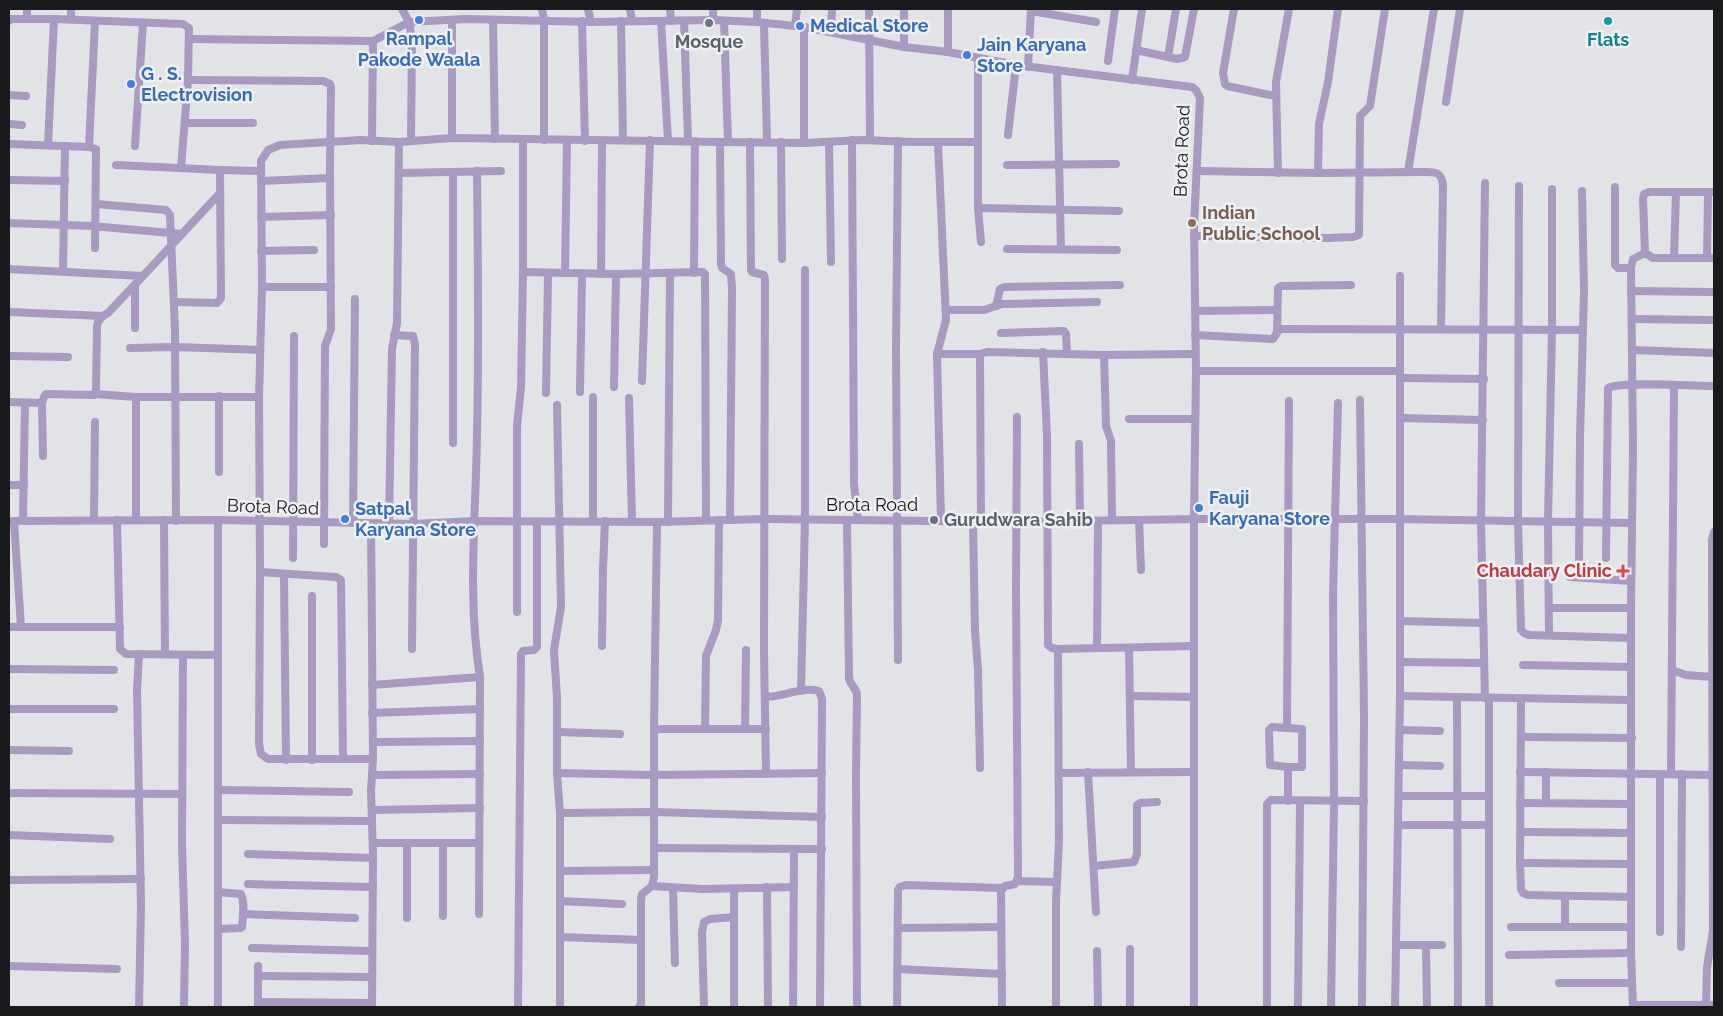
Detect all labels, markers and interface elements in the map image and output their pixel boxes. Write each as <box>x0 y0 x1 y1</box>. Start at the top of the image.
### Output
marker: Rampal Pakode Waala <box>413 14 425 26</box>
place label: Medical Store <box>810 15 929 36</box>
marker: Flats <box>1602 15 1614 27</box>
marker: Mosque <box>703 17 715 29</box>
marker: Medical Store <box>794 20 806 32</box>
place label: Rampal Pakode Waala <box>358 28 480 70</box>
place label: Flats <box>1587 29 1629 50</box>
place label: Mosque <box>675 31 743 52</box>
place label: Jain Karyana Store <box>977 34 1086 76</box>
marker: Jain Karyana Store <box>961 49 973 61</box>
place label: G . S. Electrovision <box>141 63 253 105</box>
marker: G . S. Electrovision <box>125 78 137 90</box>
street label: Brota Road <box>1169 105 1194 197</box>
place label: Indian Public School <box>1202 202 1320 244</box>
marker: Indian Public School <box>1186 217 1198 229</box>
place label: Fauji Karyana Store <box>1209 487 1330 529</box>
street label: Brota Road <box>227 494 319 519</box>
street label: Brota Road <box>826 494 918 515</box>
place label: Satpal Karyana Store <box>355 498 476 540</box>
marker: Fauji Karyana Store <box>1193 502 1205 514</box>
place label: Gurudwara Sahib <box>944 509 1093 530</box>
marker: Satpal Karyana Store <box>339 513 351 525</box>
marker: Gurudwara Sahib <box>928 514 940 526</box>
place label: Chaudary Clinic <box>1476 560 1612 581</box>
marker: Chaudary Clinic <box>1616 564 1630 578</box>

